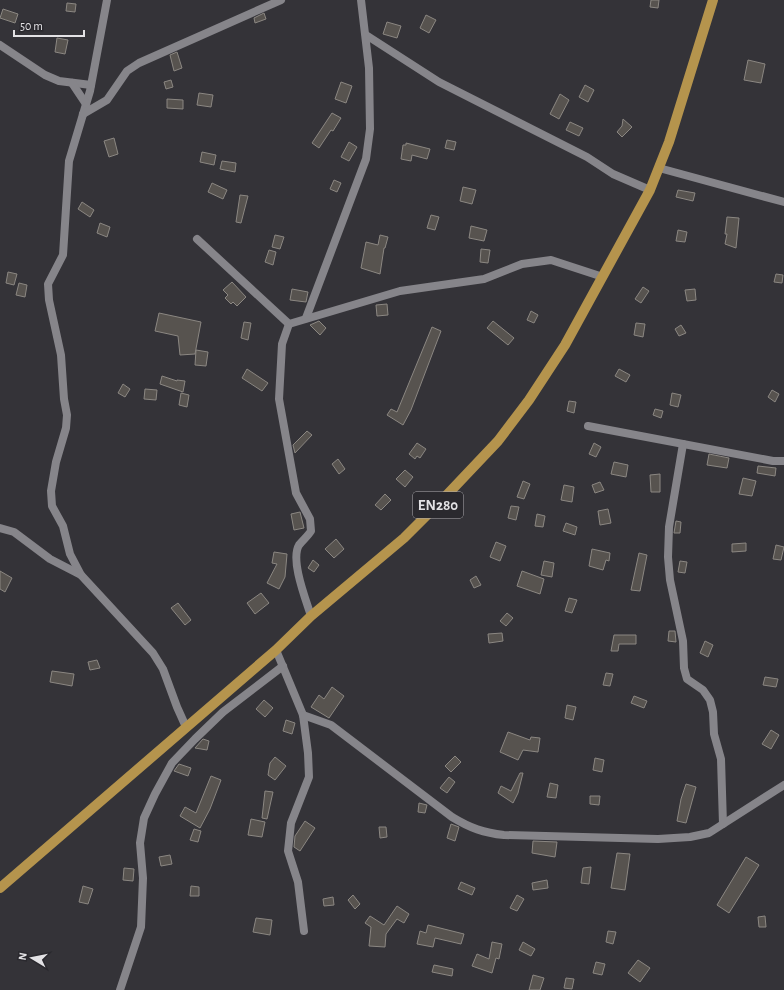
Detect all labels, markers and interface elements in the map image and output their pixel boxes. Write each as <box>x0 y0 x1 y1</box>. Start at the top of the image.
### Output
scale bar <box>14 12 84 38</box>
text: 50 m <box>20 20 43 32</box>
road number: EN280 <box>413 492 463 518</box>
north arrow <box>12 938 52 978</box>
text: N <box>17 952 29 961</box>

